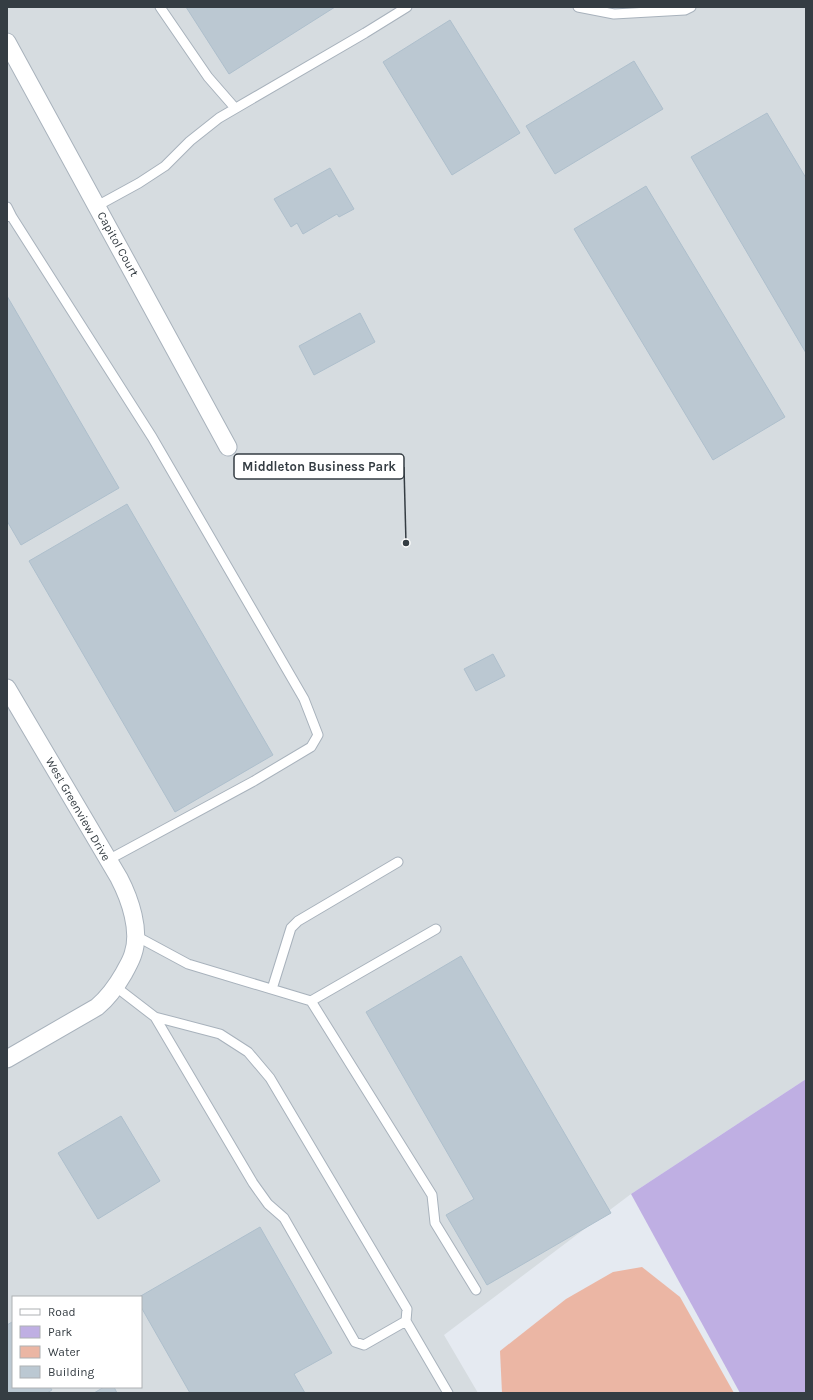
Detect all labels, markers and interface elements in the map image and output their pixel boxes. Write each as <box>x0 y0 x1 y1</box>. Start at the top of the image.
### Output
street label: Capitol Court <box>94 209 142 279</box>
callout: Middleton Business Park <box>234 454 404 479</box>
text: Middleton Business Park <box>242 459 396 474</box>
street label: West Greenview Drive <box>43 755 113 863</box>
legend <box>12 1296 142 1388</box>
text: Road <box>48 1305 76 1319</box>
text: Park <box>48 1325 73 1339</box>
text: Water <box>48 1345 81 1359</box>
text: Building <box>48 1365 95 1379</box>

